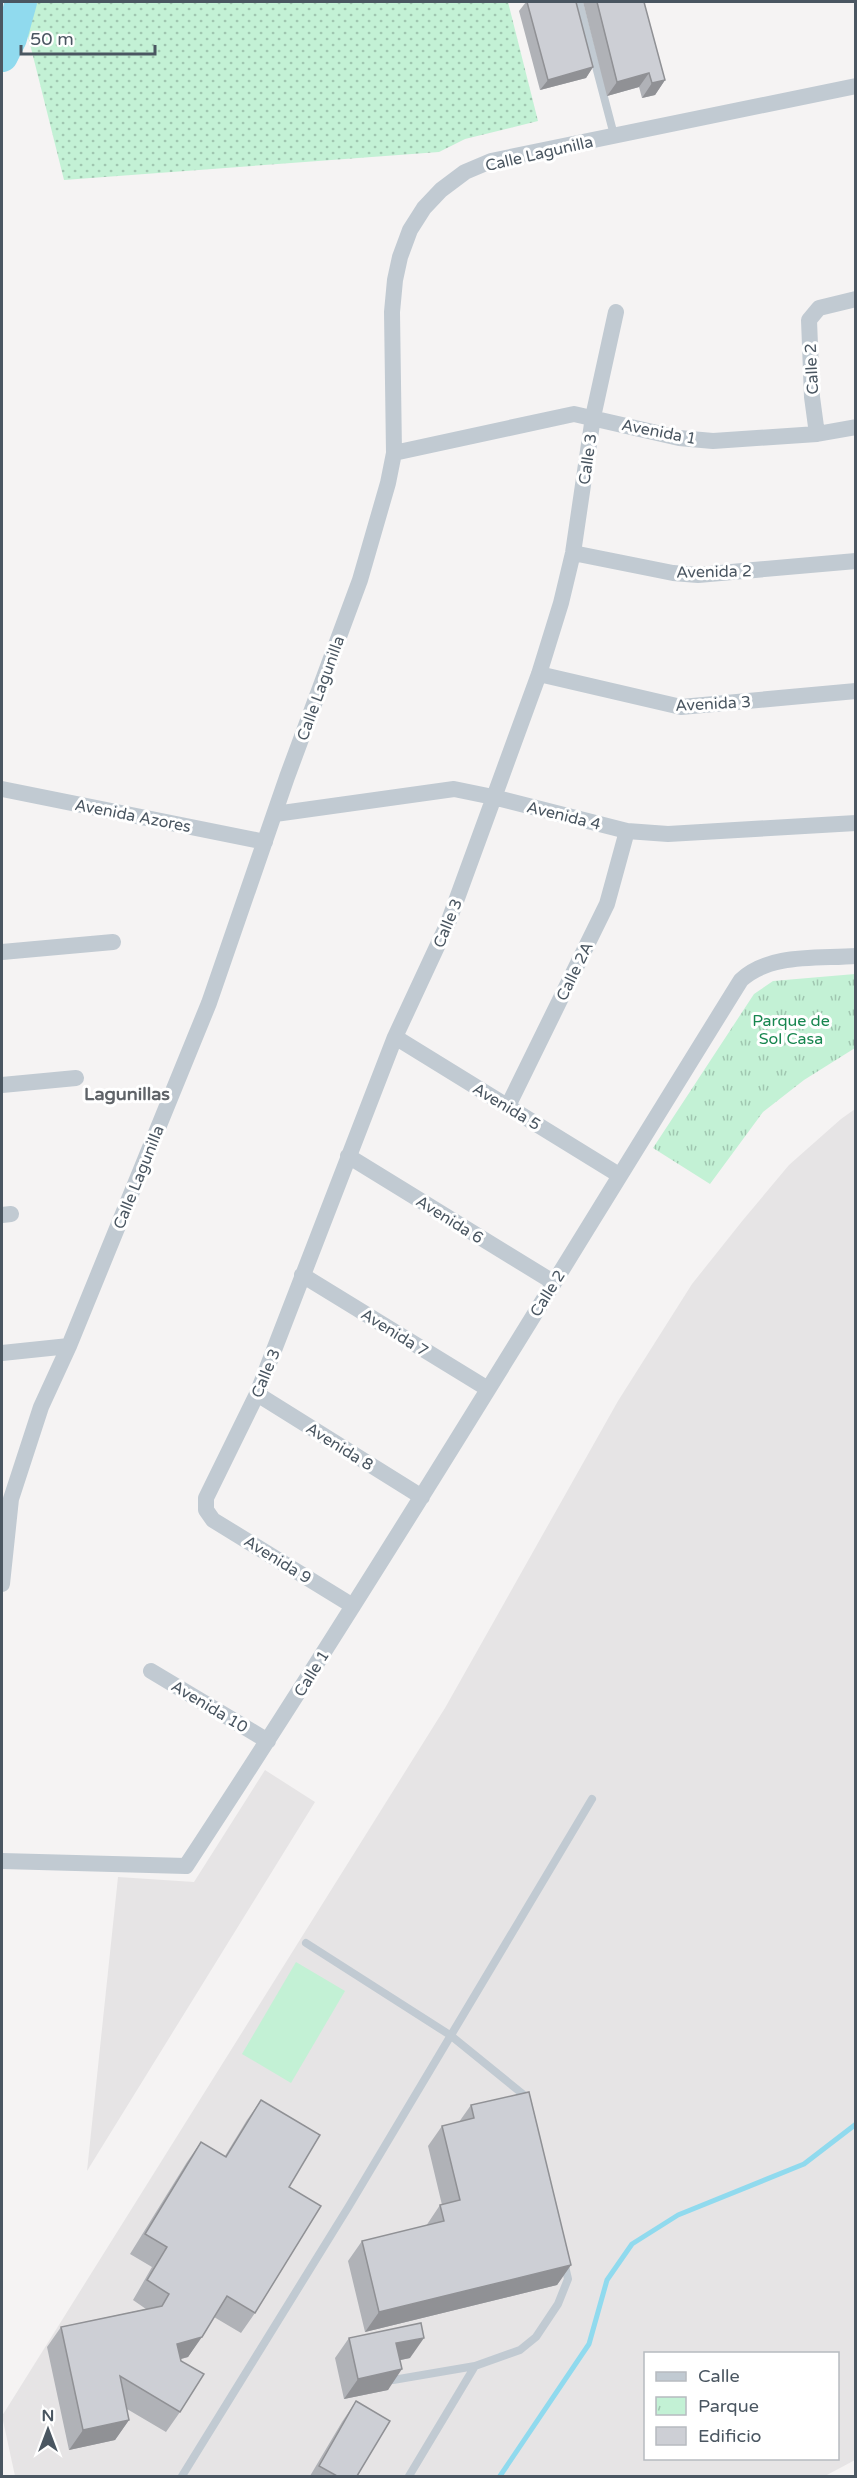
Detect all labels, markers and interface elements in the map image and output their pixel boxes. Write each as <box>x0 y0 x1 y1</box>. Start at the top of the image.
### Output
scale bar <box>21 18 154 56</box>
text: 50 m <box>30 28 74 50</box>
street label: Calle Lagunilla <box>483 132 595 176</box>
street label: Calle 2 <box>801 343 823 395</box>
street label: Avenida 1 <box>620 415 698 449</box>
street label: Calle 3 <box>575 432 601 486</box>
street label: Avenida 2 <box>676 561 752 583</box>
street label: Calle Lagunilla <box>293 633 349 743</box>
street label: Avenida 3 <box>675 692 751 716</box>
street label: Avenida Azores <box>73 795 193 837</box>
street label: Avenida 4 <box>525 797 603 835</box>
street label: Calle 3 <box>429 896 467 951</box>
street label: Calle 2A <box>552 939 598 1004</box>
park label: Parque de Sol Casa <box>752 1011 830 1049</box>
street label: Avenida 5 <box>469 1079 544 1135</box>
district label: Lagunillas <box>84 1083 170 1105</box>
street label: Calle Lagunilla <box>109 1123 169 1232</box>
street label: Avenida 6 <box>412 1191 487 1248</box>
street label: Calle 2 <box>526 1266 570 1321</box>
street label: Avenida 7 <box>357 1304 432 1361</box>
street label: Calle 3 <box>247 1346 285 1401</box>
street label: Avenida 8 <box>302 1418 377 1475</box>
street label: Avenida 9 <box>240 1531 315 1588</box>
street label: Calle 1 <box>290 1646 334 1701</box>
street label: Avenida 10 <box>168 1676 251 1738</box>
legend <box>644 2352 839 2460</box>
text: Calle <box>698 2365 740 2387</box>
text: Parque <box>698 2395 759 2417</box>
north arrow <box>18 2400 78 2460</box>
text: N <box>42 2406 54 2426</box>
text: Edificio <box>698 2425 762 2447</box>

